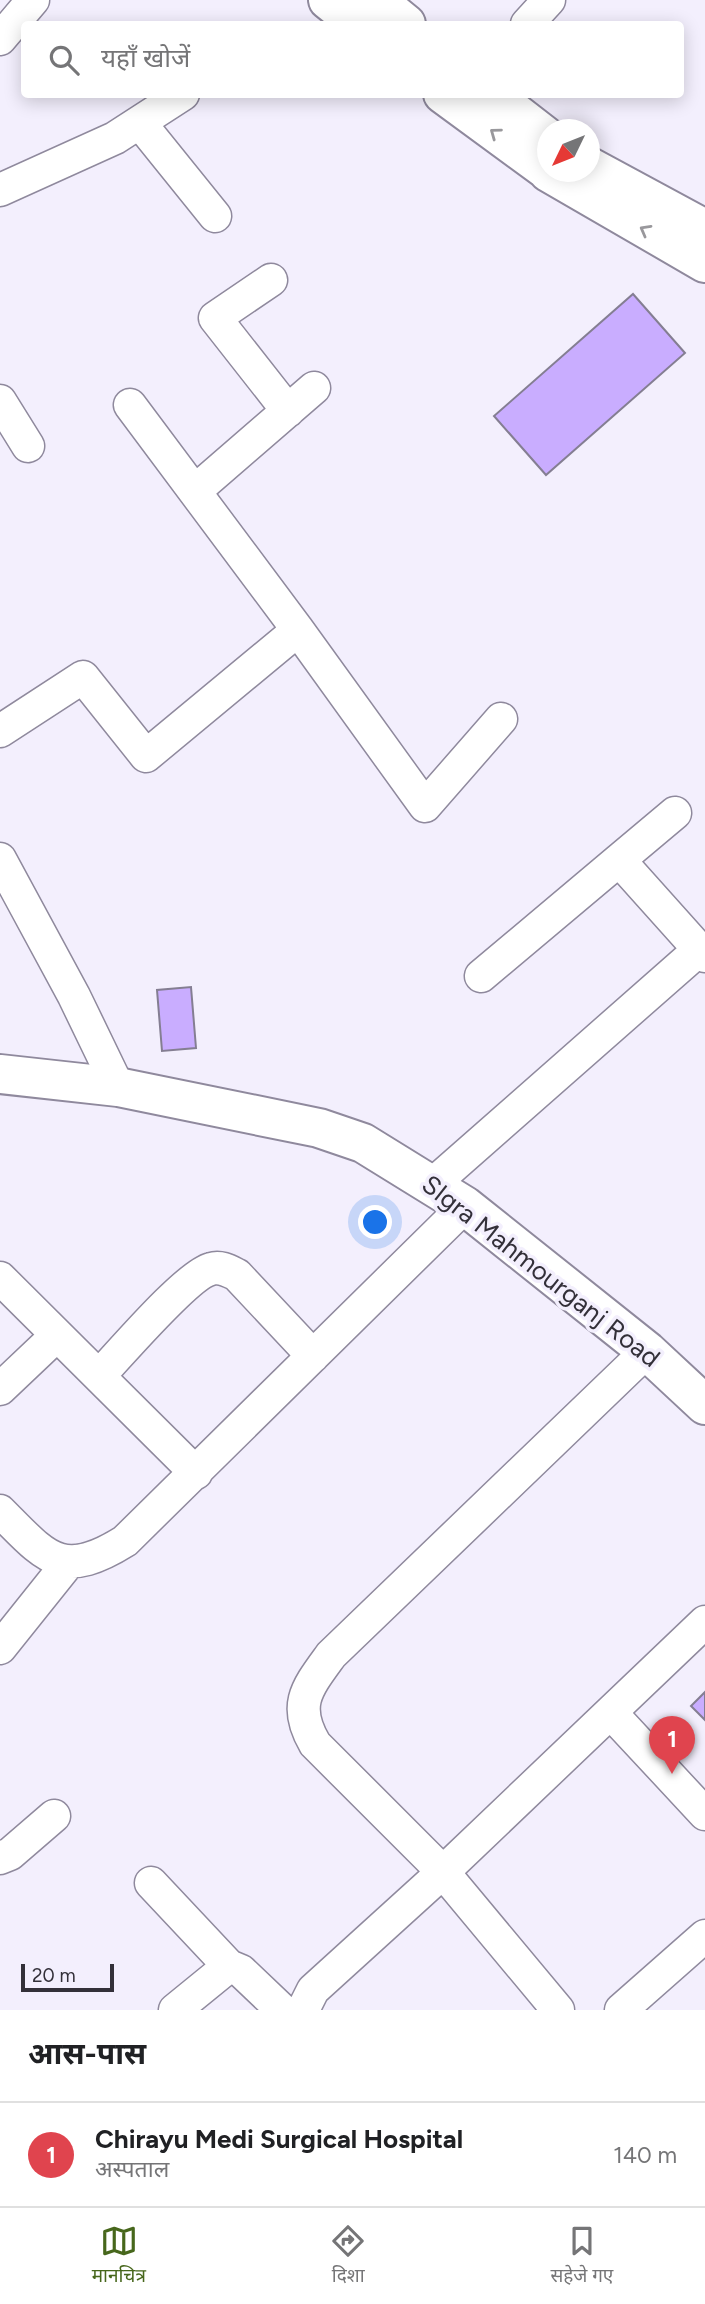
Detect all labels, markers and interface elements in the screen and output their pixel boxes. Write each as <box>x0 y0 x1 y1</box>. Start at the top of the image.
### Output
search box <box>21 21 684 98</box>
icon: search <box>45 41 83 79</box>
text: यहाँ खोजें <box>101 42 190 74</box>
north arrow <box>537 119 600 182</box>
one-way arrow <box>490 129 503 141</box>
one-way arrow <box>640 225 653 238</box>
street label: SIgra Mahmourganj Road <box>416 1168 666 1374</box>
your location <box>358 1205 392 1239</box>
pin: 1 <box>649 1716 695 1774</box>
scale bar <box>21 1961 114 1993</box>
text: 20 m <box>32 1964 76 1987</box>
text: आस-पास <box>28 2035 146 2072</box>
text: Chirayu Medi Surgical Hospital <box>95 2123 463 2155</box>
text: 1 <box>46 2141 56 2169</box>
text: 140 m <box>613 2141 677 2169</box>
text: अस्पताल <box>95 2155 169 2183</box>
tab: मानचित्र <box>92 2222 146 2290</box>
tab: दिशा <box>329 2222 367 2290</box>
tab: सहेजे गए <box>550 2222 613 2290</box>

